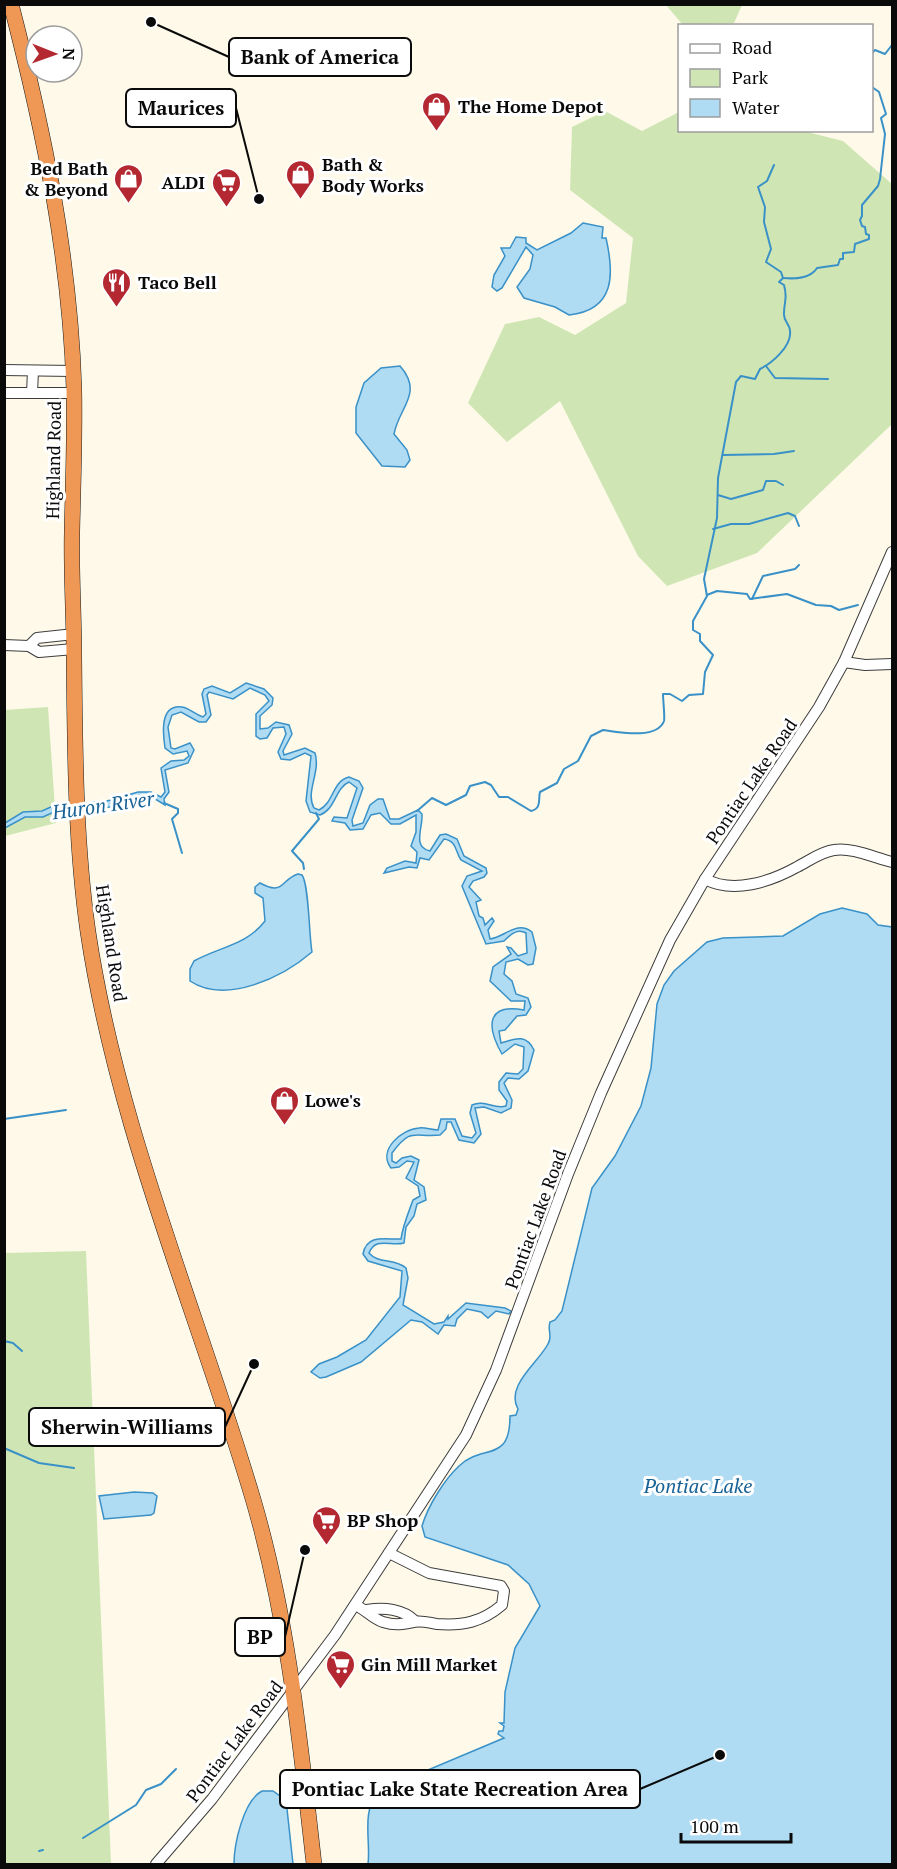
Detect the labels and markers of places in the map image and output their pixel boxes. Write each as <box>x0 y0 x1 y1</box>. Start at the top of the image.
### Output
callout: Bank of America <box>229 38 411 76</box>
callout: Maurices <box>126 89 236 127</box>
shop icon: The Home Depot <box>421 90 453 132</box>
place label: The Home Depot <box>458 94 603 118</box>
place label: Bath & Body Works <box>322 152 424 197</box>
place label: Bed Bath & Beyond <box>24 156 108 201</box>
shop icon: Bath & Body Works <box>285 158 317 200</box>
shop icon: Bed Bath & Beyond <box>113 162 145 204</box>
supermarket icon: ALDI <box>210 166 242 208</box>
place label: ALDI <box>161 170 205 194</box>
restaurant icon: Taco Bell <box>101 266 133 308</box>
place label: Taco Bell <box>138 270 217 294</box>
shop icon: Lowe's <box>268 1084 300 1126</box>
place label: Lowe's <box>305 1088 361 1112</box>
callout: Sherwin-Williams <box>29 1408 225 1446</box>
supermarket icon: BP Shop <box>310 1504 342 1546</box>
place label: BP Shop <box>347 1508 418 1532</box>
callout: BP <box>235 1618 285 1656</box>
supermarket icon: Gin Mill Market <box>324 1648 356 1690</box>
place label: Gin Mill Market <box>361 1652 497 1676</box>
callout: Pontiac Lake State Recreation Area <box>280 1770 640 1808</box>

